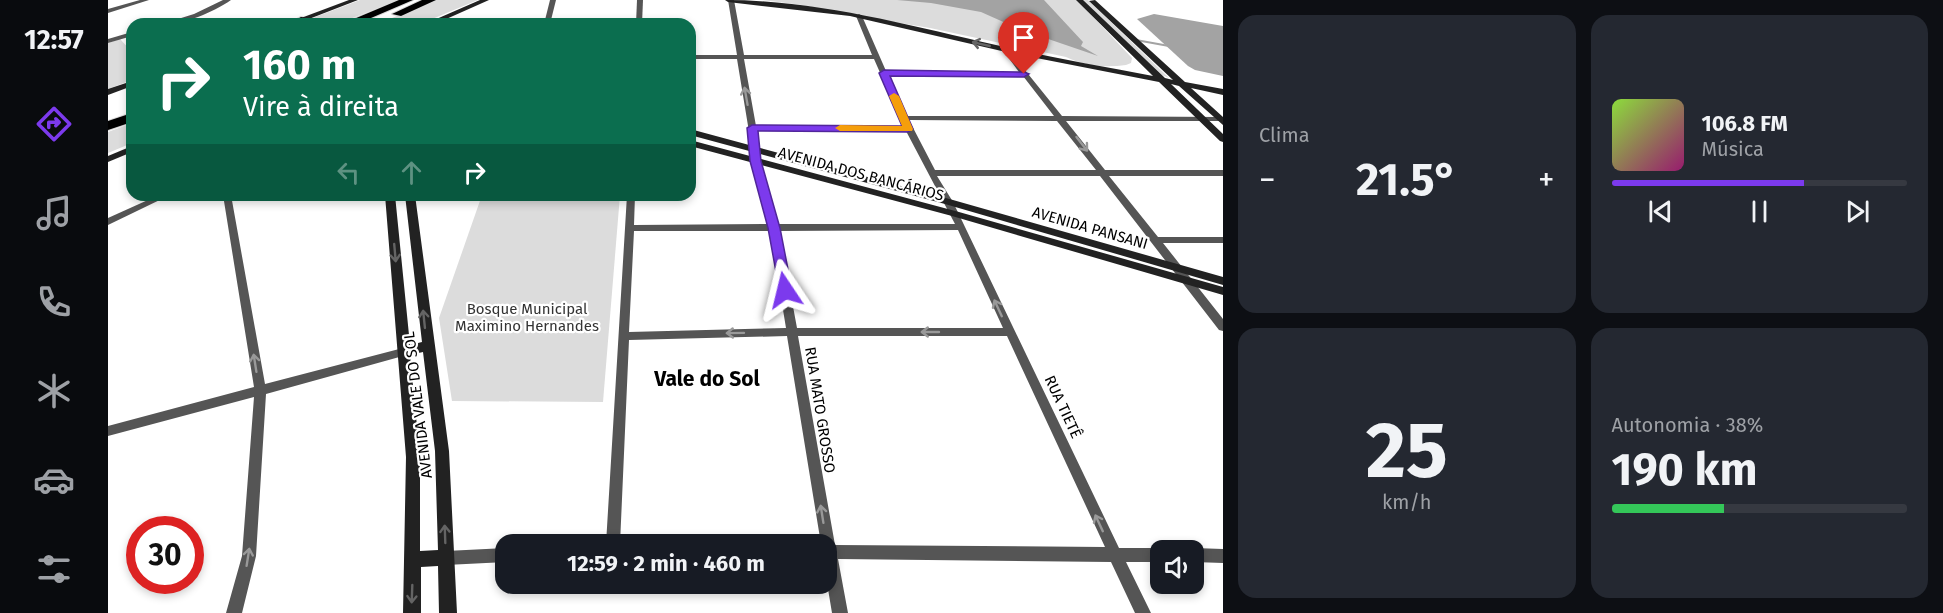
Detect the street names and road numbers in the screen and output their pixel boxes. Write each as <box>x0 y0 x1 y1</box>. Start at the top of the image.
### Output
street label: AVENIDA DOS BANCÁRIOS <box>776 143 946 205</box>
street label: AVENIDA PANSANI <box>1030 203 1150 253</box>
street label: AVENIDA VALE DO SOL <box>400 330 436 479</box>
street label: RUA MATO GROSSO <box>801 345 839 475</box>
street label: RUA TIETÊ <box>1041 373 1085 441</box>

